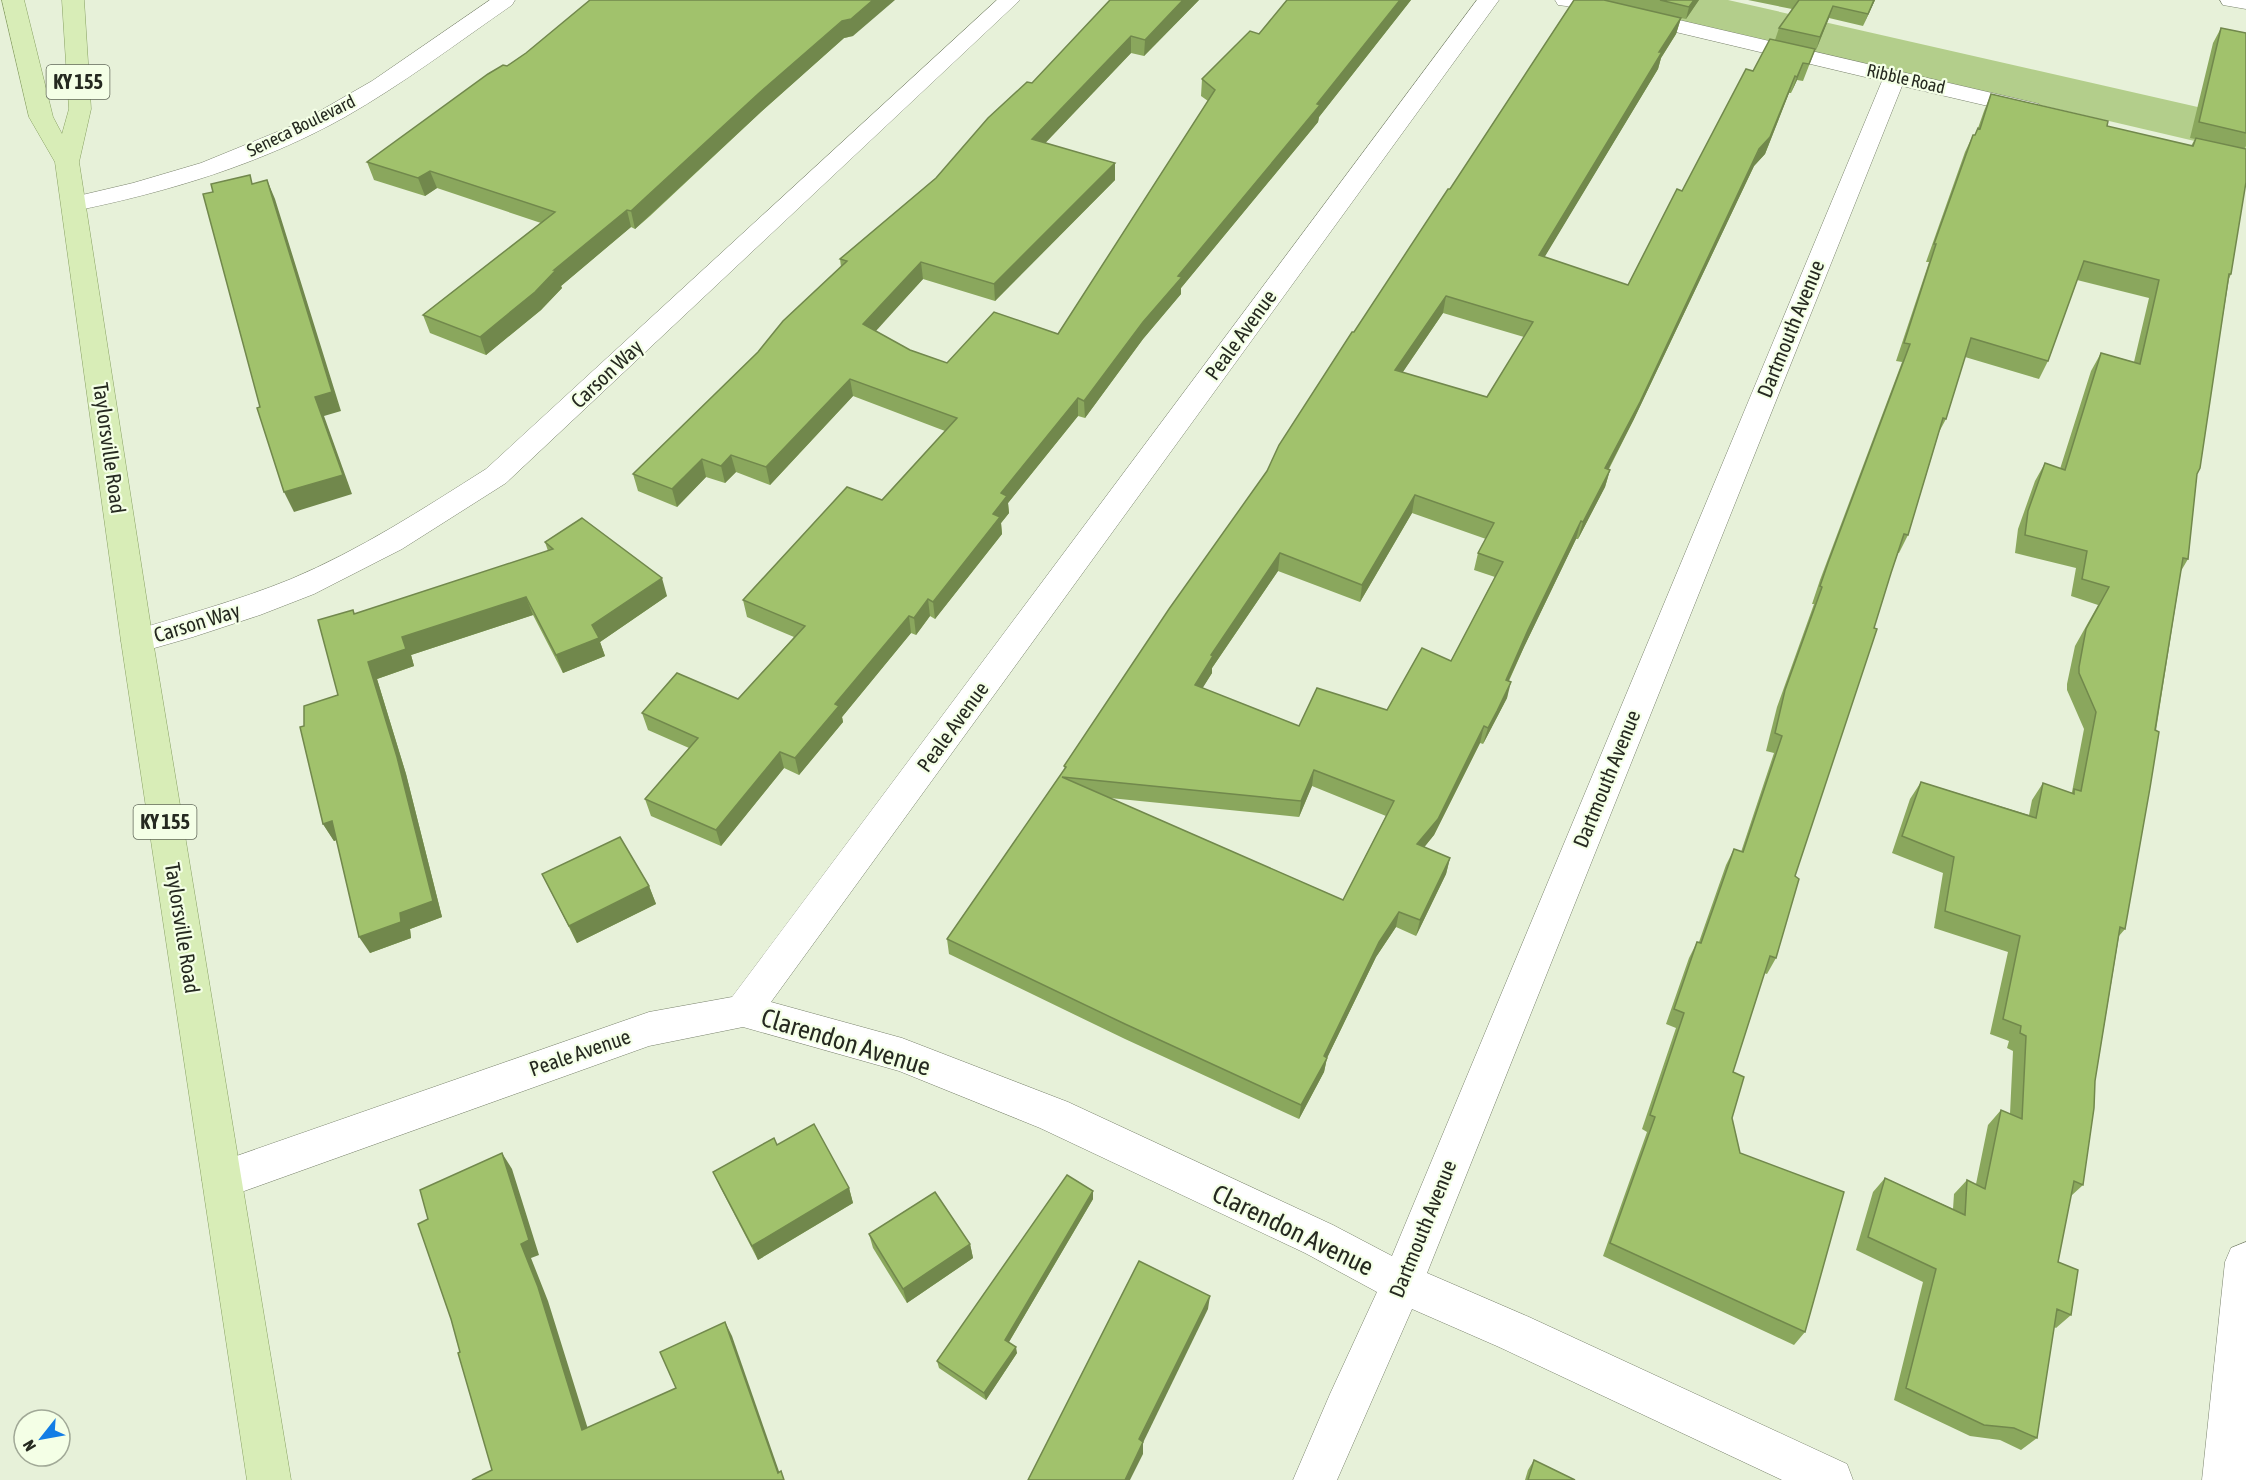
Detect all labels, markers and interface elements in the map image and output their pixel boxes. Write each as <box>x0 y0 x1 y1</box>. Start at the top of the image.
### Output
street label: Ribble Road <box>1865 59 1947 98</box>
road number: KY 155 <box>46 65 110 99</box>
street label: Seneca Boulevard <box>243 90 358 161</box>
street label: Dartmouth Avenue <box>1752 256 1829 401</box>
street label: Peale Avenue <box>1200 285 1281 384</box>
street label: Carson Way <box>566 334 647 412</box>
street label: Taylorsville Road <box>89 381 131 515</box>
street label: Carson Way <box>151 597 243 646</box>
street label: Peale Avenue <box>912 677 993 776</box>
street label: Dartmouth Avenue <box>1568 706 1645 851</box>
road number: KY 155 <box>134 805 196 839</box>
street label: Taylorsville Road <box>161 861 205 995</box>
street label: Clarendon Avenue <box>758 1002 934 1082</box>
street label: Peale Avenue <box>526 1024 633 1081</box>
street label: Dartmouth Avenue <box>1384 1156 1461 1301</box>
street label: Clarendon Avenue <box>1208 1178 1378 1282</box>
north arrow <box>12 1408 72 1468</box>
text: N <box>19 1437 39 1454</box>

